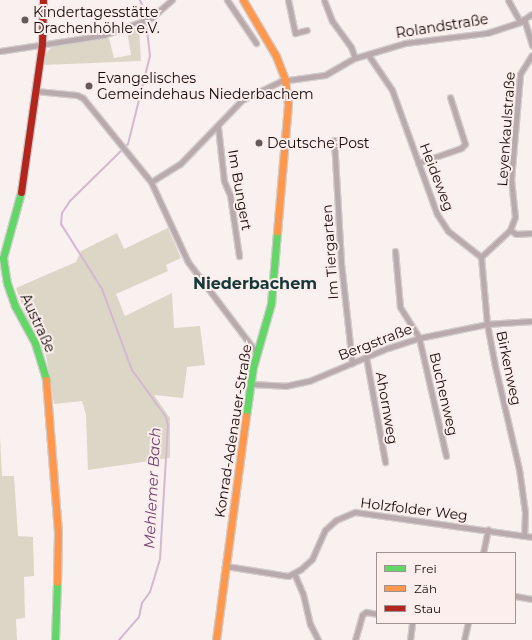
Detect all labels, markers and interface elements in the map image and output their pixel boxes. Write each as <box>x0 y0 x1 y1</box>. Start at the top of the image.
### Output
place label: Kindertagesstätte Drachenhöhle e.V. <box>33 4 160 36</box>
street label: Rolandstraße <box>395 10 489 42</box>
marker: Kindertagesstätte Drachenhöhle e.V. <box>20 15 30 25</box>
place label: Evangelisches Gemeindehaus Niederbachem <box>97 70 314 102</box>
street label: Leyenkaulstraße <box>494 71 518 187</box>
marker: Evangelisches Gemeindehaus Niederbachem <box>84 81 94 91</box>
place label: Deutsche Post <box>267 135 369 151</box>
marker: Deutsche Post <box>254 138 264 148</box>
street label: Heideweg <box>416 141 458 213</box>
street label: Im Bungert <box>225 148 255 232</box>
street label: Im Tiergarten <box>318 204 342 300</box>
district label: Niederbachem <box>193 274 317 294</box>
street label: Austraße <box>17 291 59 355</box>
street label: Bergstraße <box>336 320 414 364</box>
street label: Birkenweg <box>493 329 525 407</box>
street label: Konrad-Adenauer-Straße <box>211 343 255 519</box>
street label: Buchenweg <box>426 351 462 437</box>
street label: Ahornweg <box>372 370 402 446</box>
water label: Mehlemer Bach <box>140 427 164 549</box>
street label: Holzfolder Weg <box>359 494 469 524</box>
legend <box>376 552 516 624</box>
text: Frei <box>414 561 437 576</box>
text: Zäh <box>414 581 437 596</box>
text: Stau <box>414 601 441 616</box>

